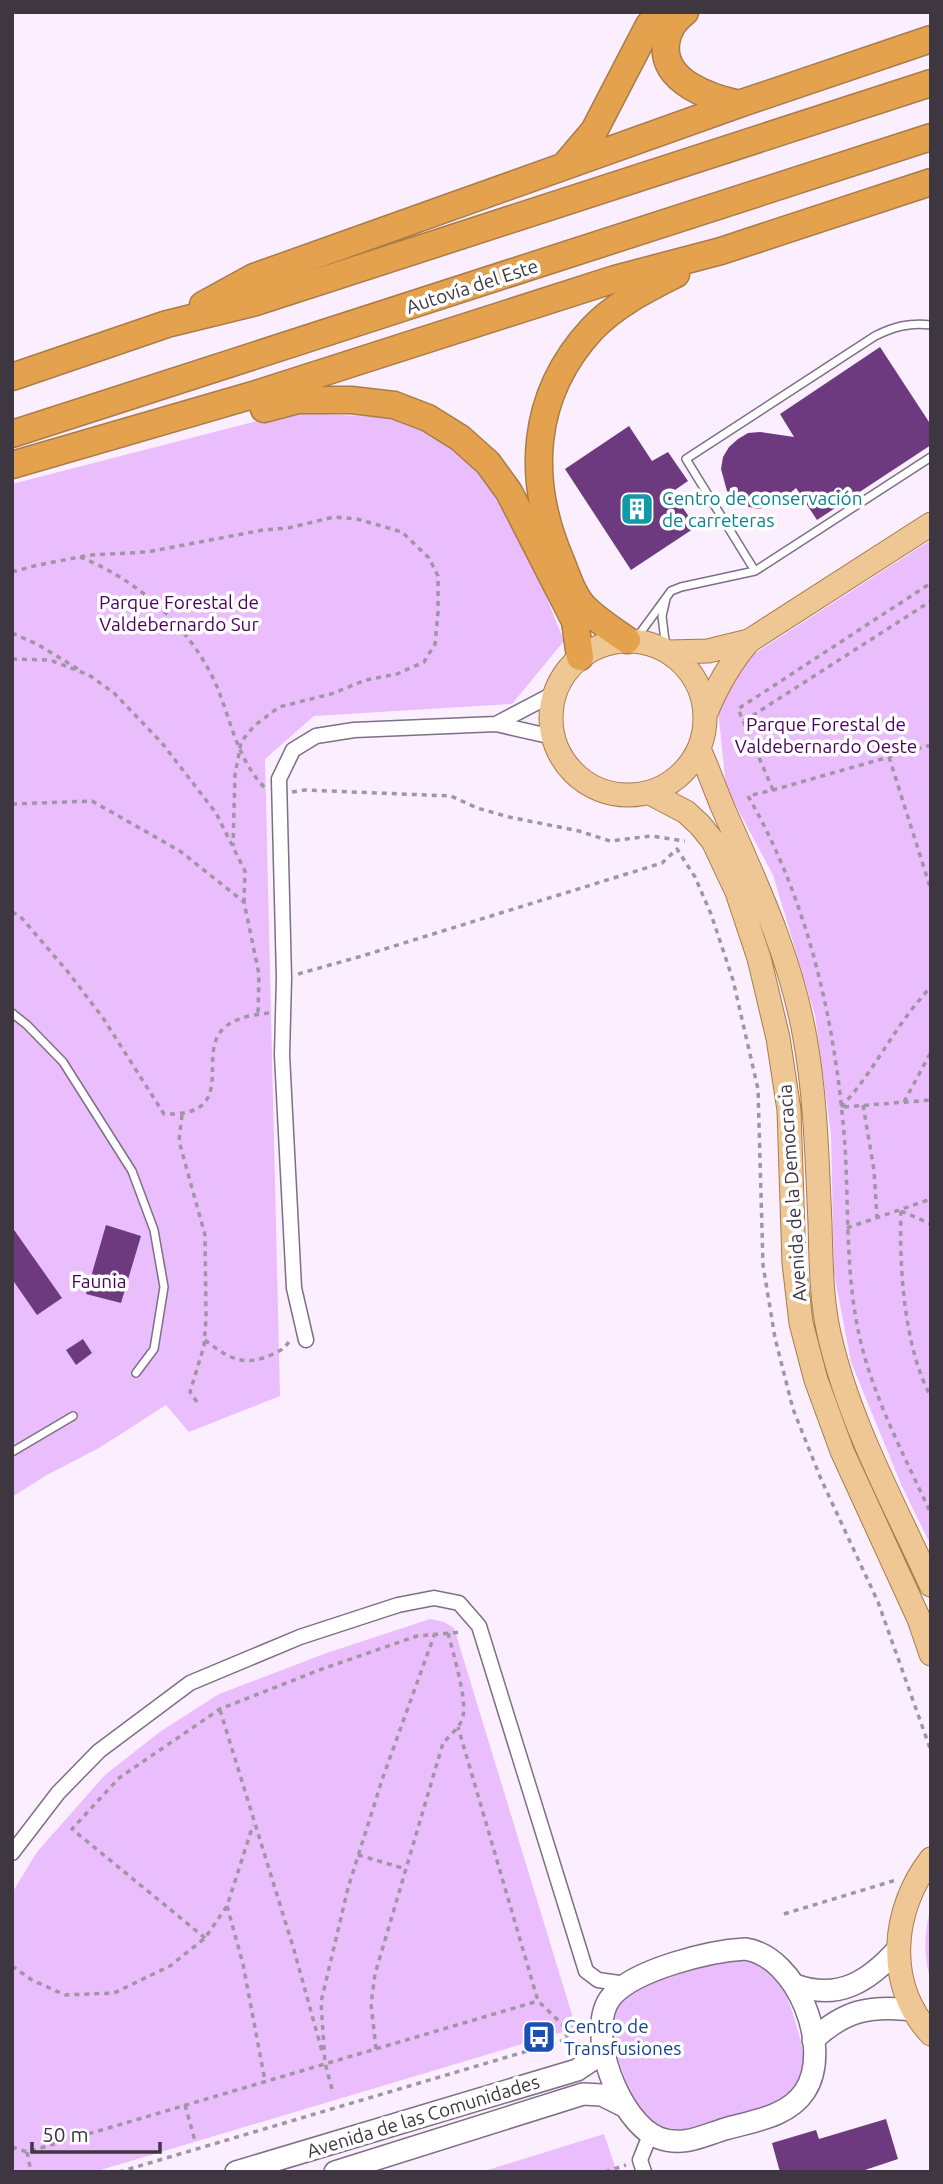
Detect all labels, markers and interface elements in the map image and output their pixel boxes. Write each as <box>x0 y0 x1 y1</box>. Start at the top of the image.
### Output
street label: Autovía del Este <box>403 254 541 318</box>
place label: Centro de conservación de carreteras <box>662 487 863 531</box>
building icon: Centro de conservación de carreteras <box>618 490 656 528</box>
park label: Parque Forestal de Valdebernardo Sur <box>99 591 259 635</box>
park label: Parque Forestal de Valdebernardo Oeste <box>735 713 917 757</box>
street label: Avenida de la Democracia <box>773 1083 811 1303</box>
park label: Faunia <box>71 1270 127 1292</box>
place label: Centro de Transfusiones <box>564 2015 682 2059</box>
bus stop icon: Centro de Transfusiones <box>520 2018 558 2056</box>
street label: Avenida de las Comunidades <box>304 2070 542 2162</box>
scale bar <box>32 2110 159 2154</box>
text: 50 m <box>42 2122 89 2146</box>

